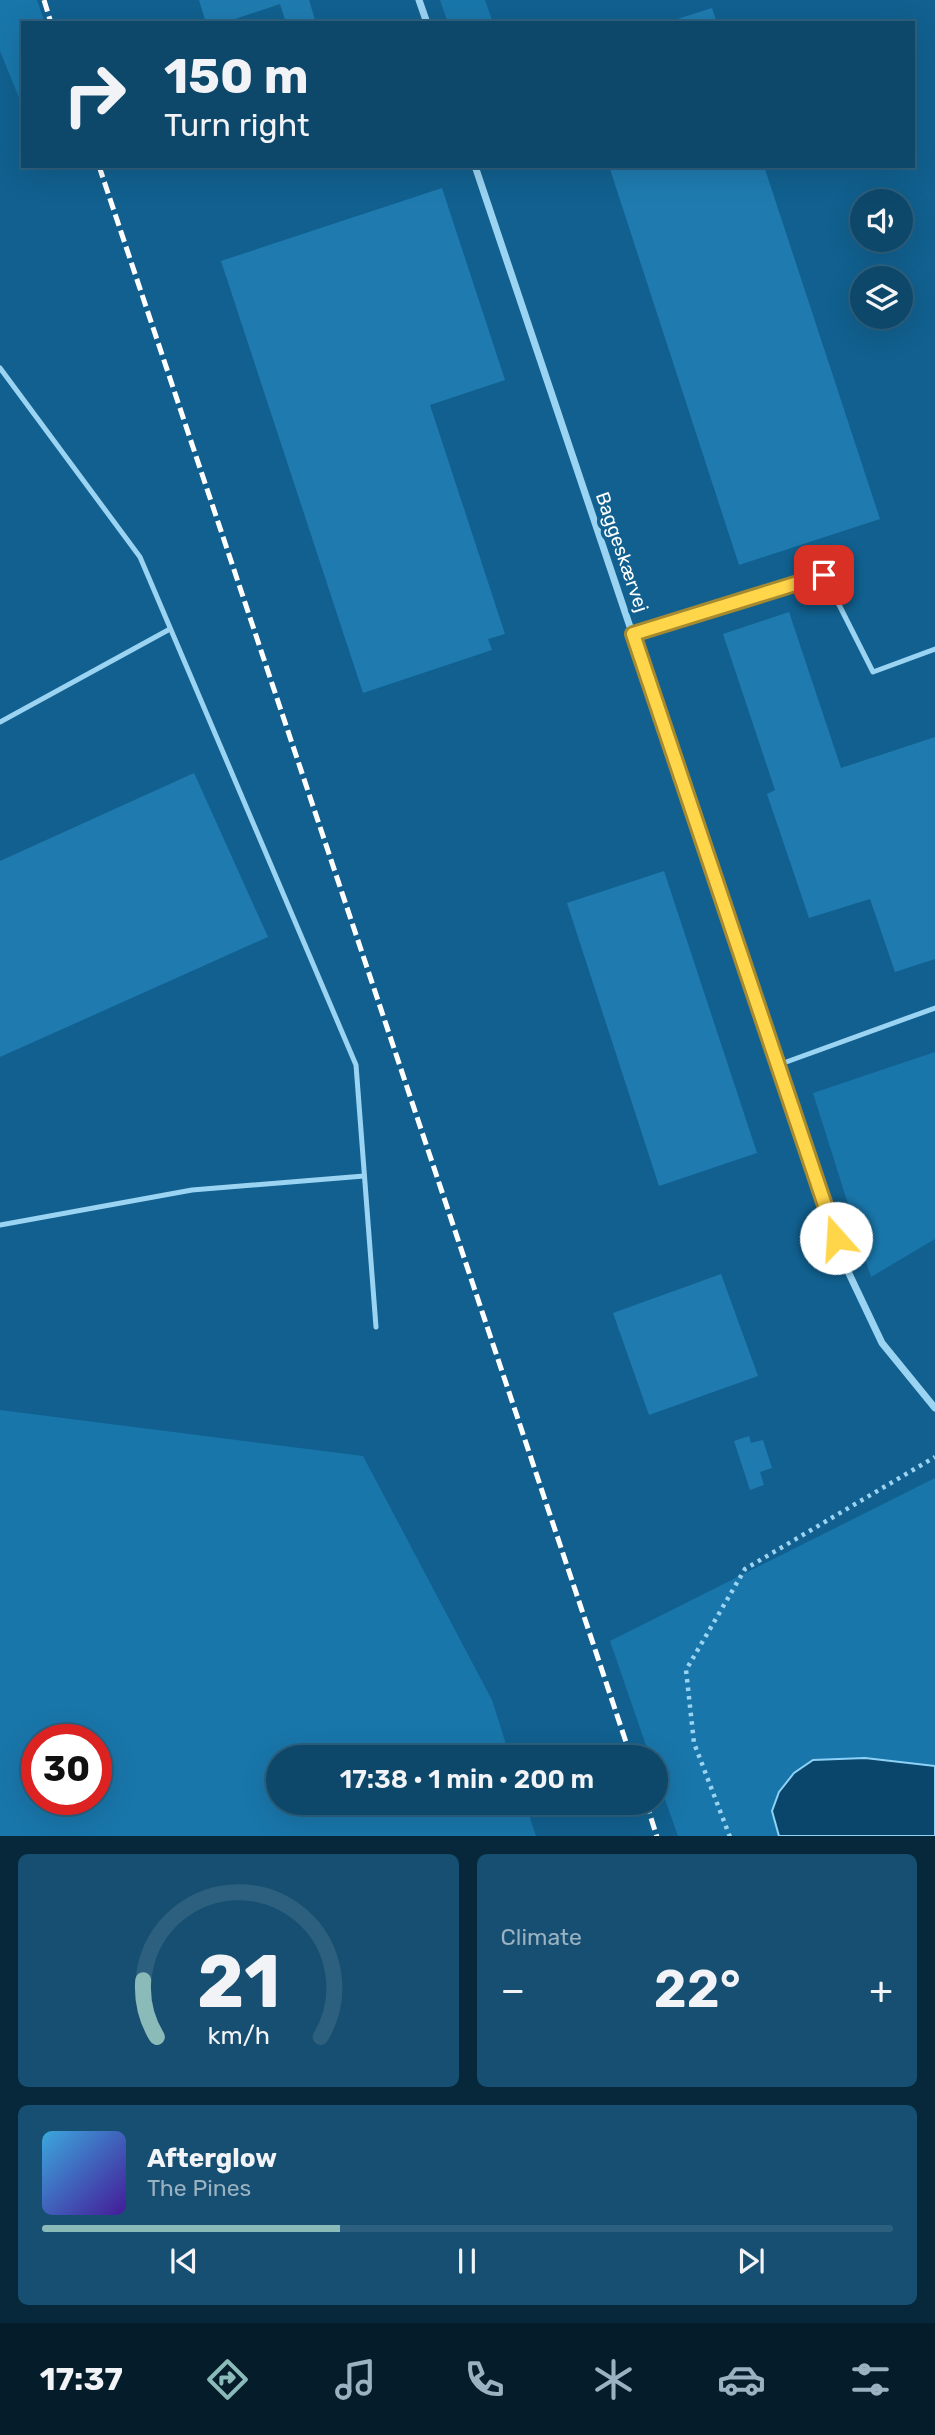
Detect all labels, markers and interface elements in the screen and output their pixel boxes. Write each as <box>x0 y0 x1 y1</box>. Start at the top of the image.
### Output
text: 150 m <box>164 47 309 105</box>
icon: right <box>49 49 140 140</box>
text: Turn right <box>164 106 309 144</box>
map controls <box>850 189 913 329</box>
button: sound <box>850 189 913 252</box>
button: layers <box>850 266 913 329</box>
street label: Baggeskærvej <box>591 489 653 615</box>
pin <box>794 545 854 605</box>
icon: arrive <box>805 556 843 594</box>
position arrow <box>799 1201 873 1275</box>
speed limit sign: 30 <box>21 1724 112 1815</box>
text: 17:38 · 1 min · 200 m <box>340 1764 594 1795</box>
text: Climate <box>501 1923 582 1951</box>
text: 21 <box>197 1939 280 2025</box>
text: 22° <box>654 1958 741 2020</box>
text: − <box>501 1967 525 2013</box>
text: + <box>869 1967 893 2013</box>
text: km/h <box>207 2020 269 2049</box>
text: Afterglow <box>147 2143 277 2174</box>
text: The Pines <box>147 2174 251 2202</box>
icon: previous <box>165 2242 203 2280</box>
icon: pause <box>448 2242 486 2280</box>
icon: next <box>732 2242 770 2280</box>
icon: directions <box>203 2355 252 2404</box>
icon: music <box>331 2355 380 2404</box>
icon: phone <box>460 2355 509 2404</box>
icon: climate <box>589 2355 638 2404</box>
icon: car <box>717 2355 766 2404</box>
icon: filters <box>846 2355 895 2404</box>
text: 17:37 <box>40 2360 123 2398</box>

